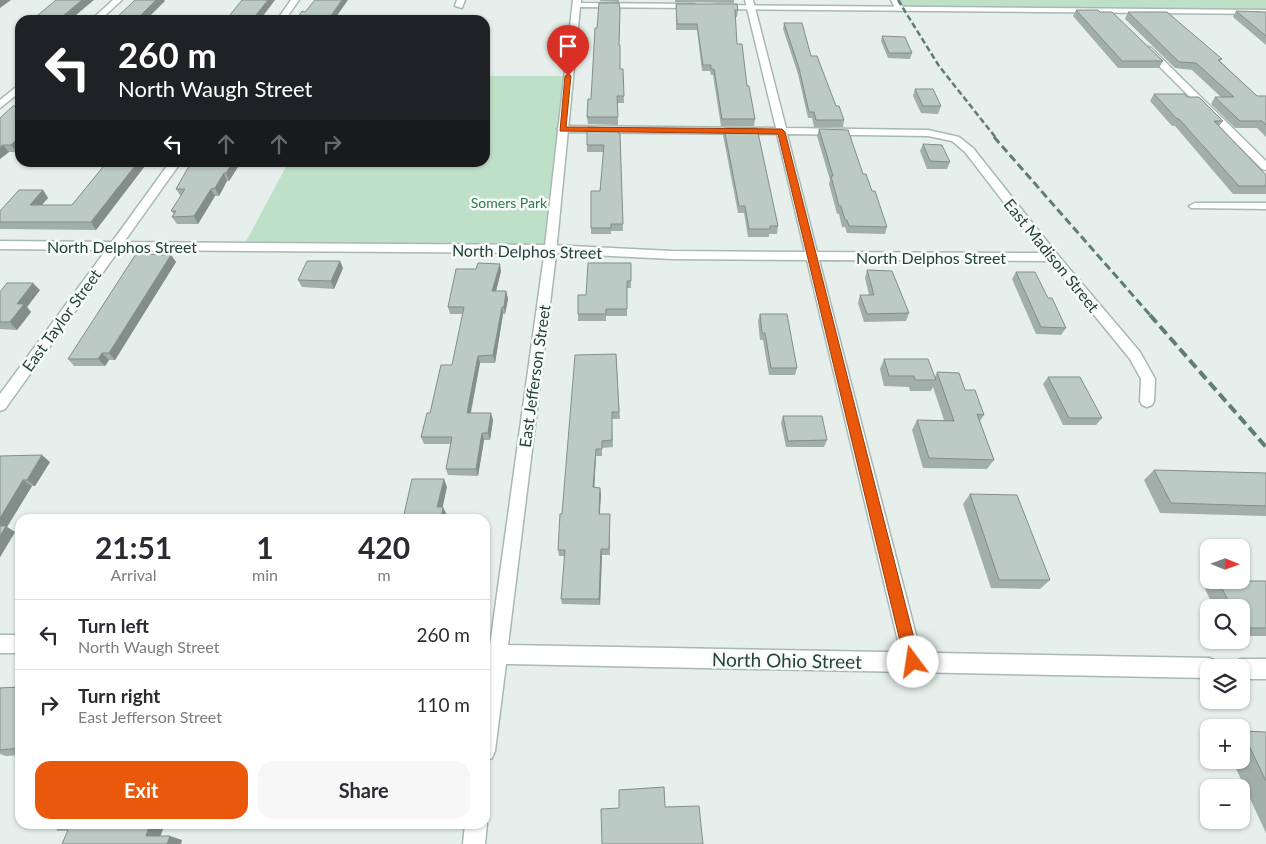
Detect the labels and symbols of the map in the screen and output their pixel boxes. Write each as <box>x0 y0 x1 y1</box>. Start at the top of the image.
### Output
pin <box>547 25 589 76</box>
park label: Somers Park <box>471 194 548 211</box>
street label: East Madison Street <box>1000 194 1104 316</box>
street label: North Delphos Street <box>47 237 197 256</box>
street label: North Delphos Street <box>452 240 602 262</box>
street label: North Delphos Street <box>856 248 1006 267</box>
street label: East Taylor Street <box>18 265 105 375</box>
street label: East Jefferson Street <box>515 303 553 449</box>
north arrow <box>1200 539 1250 589</box>
position arrow <box>886 635 938 687</box>
street label: North Ohio Street <box>712 647 862 673</box>

